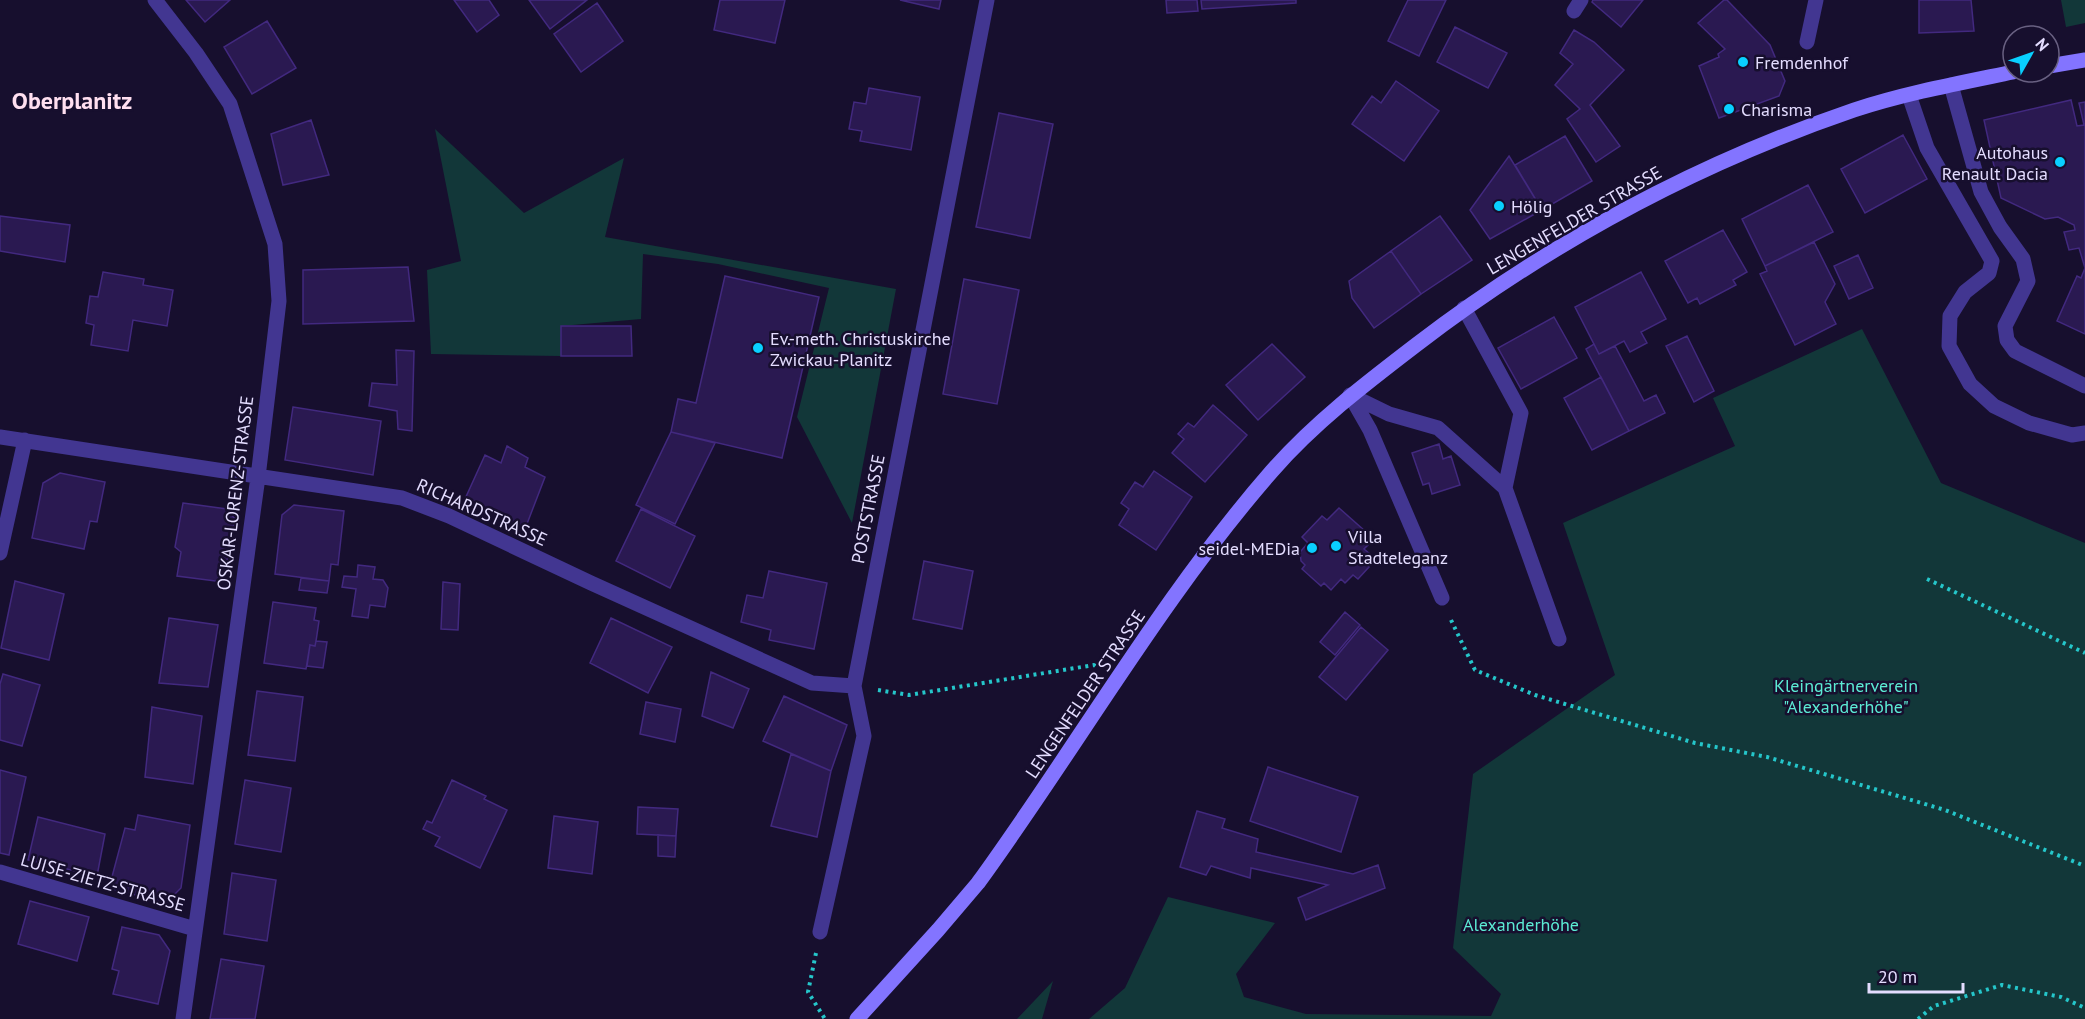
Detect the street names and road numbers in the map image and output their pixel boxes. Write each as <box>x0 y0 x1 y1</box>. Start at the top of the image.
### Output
street label: LENGENFELDER STRASSE <box>1482 161 1666 279</box>
street label: OSKAR-LORENZ-STRASSE <box>212 394 258 592</box>
street label: POSTSTRASSE <box>846 452 890 566</box>
street label: RICHARDSTRASSE <box>413 473 551 551</box>
street label: LENGENFELDER STRASSE <box>1020 605 1150 783</box>
street label: LUISE-ZIETZ-STRASSE <box>18 848 188 916</box>

